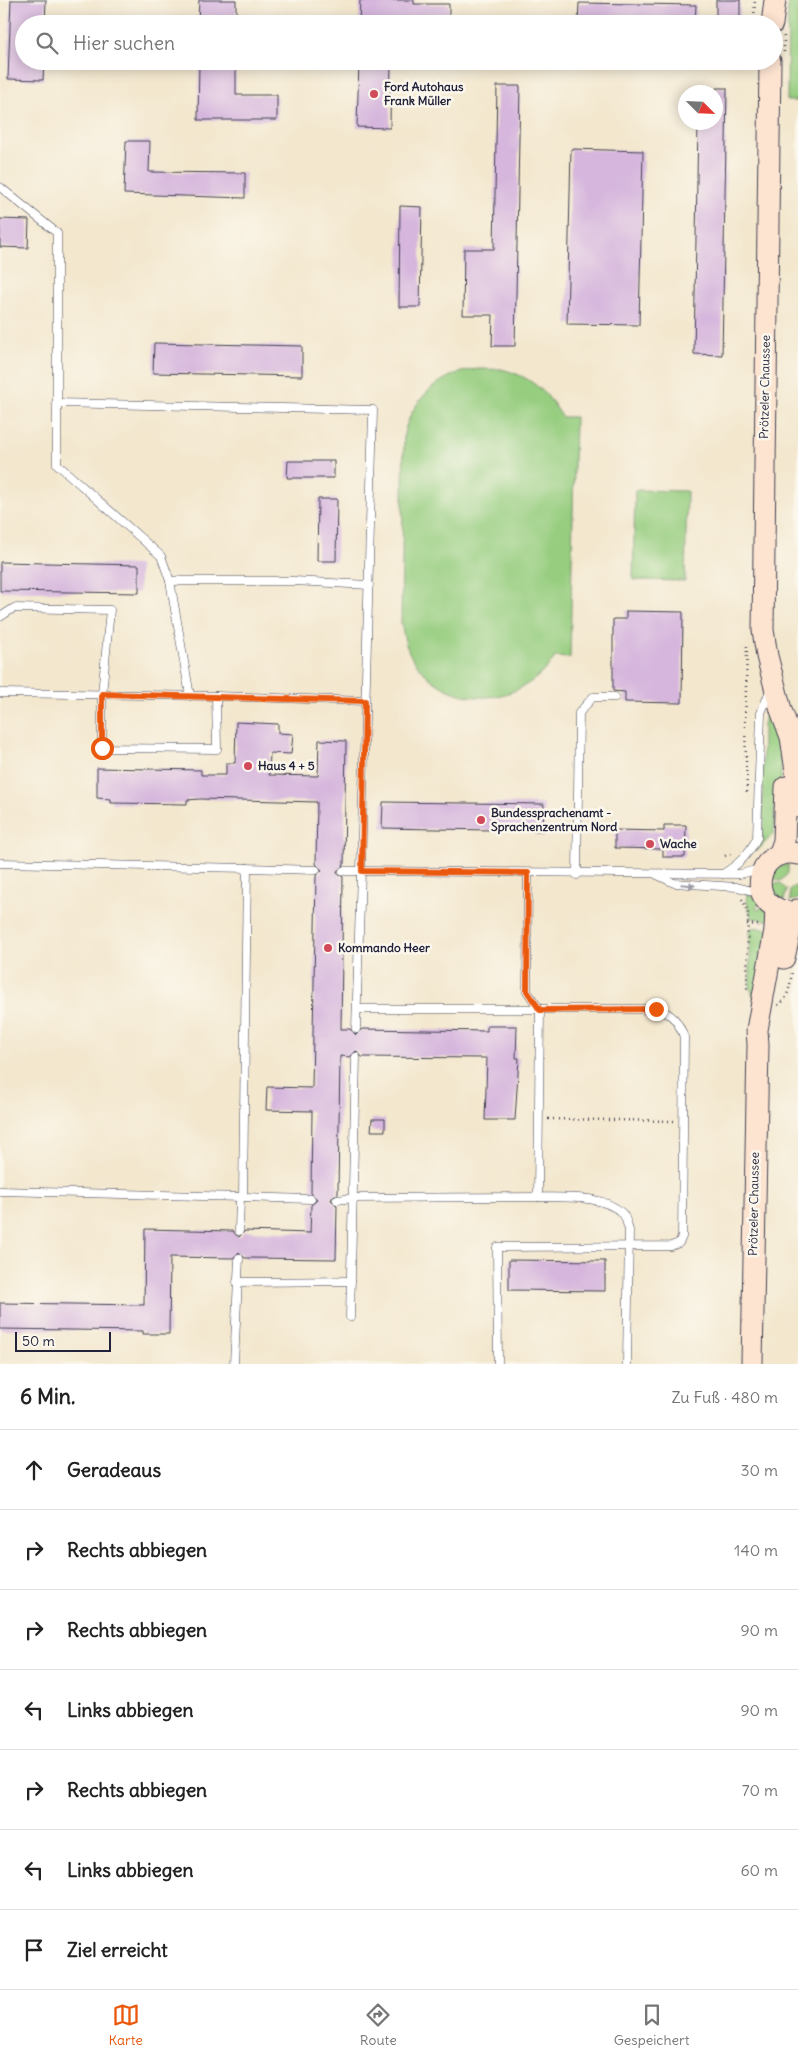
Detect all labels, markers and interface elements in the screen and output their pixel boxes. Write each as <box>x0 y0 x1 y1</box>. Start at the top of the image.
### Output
search box <box>15 15 783 70</box>
icon: search <box>33 29 61 57</box>
text: Hier suchen <box>73 31 175 55</box>
place label: Ford Autohaus Frank Müller <box>384 79 464 108</box>
north arrow <box>678 85 723 130</box>
marker: Ford Autohaus Frank Müller <box>368 88 380 100</box>
street label: Prötzeler Chaussee <box>756 335 773 439</box>
route start <box>91 737 114 760</box>
place label: Haus 4 + 5 <box>258 758 315 773</box>
marker: Haus 4 + 5 <box>242 760 254 772</box>
place label: Bundessprachenamt - Sprachenzentrum Nord <box>491 805 617 835</box>
marker: Bundessprachenamt - Sprachenzentrum Nord <box>475 814 487 826</box>
place label: Wache <box>660 836 697 851</box>
marker: Wache <box>644 838 656 850</box>
one-way arrow <box>680 881 696 889</box>
place label: Kommando Heer <box>338 940 430 955</box>
marker: Kommando Heer <box>322 942 334 954</box>
route end <box>645 998 668 1021</box>
street label: Prötzeler Chaussee <box>745 1152 762 1256</box>
scale bar <box>15 1329 111 1352</box>
text: 50 m <box>22 1332 55 1350</box>
text: 6 Min. <box>20 1383 75 1410</box>
text: Zu Fuß · 480 m <box>672 1387 778 1407</box>
icon: ahead <box>20 1456 48 1484</box>
text: Geradeaus <box>67 1458 161 1482</box>
text: 30 m <box>741 1460 778 1480</box>
icon: right <box>20 1536 48 1564</box>
text: Rechts abbiegen <box>67 1538 207 1562</box>
text: 140 m <box>734 1540 778 1560</box>
icon: right <box>20 1616 48 1644</box>
text: Rechts abbiegen <box>67 1618 207 1642</box>
text: 90 m <box>740 1620 778 1640</box>
icon: left <box>20 1696 48 1724</box>
text: Links abbiegen <box>67 1698 194 1722</box>
text: 90 m <box>740 1700 778 1720</box>
icon: right <box>20 1776 48 1804</box>
text: Rechts abbiegen <box>67 1778 207 1802</box>
text: 70 m <box>742 1780 778 1800</box>
icon: left <box>20 1856 48 1884</box>
text: Links abbiegen <box>67 1858 194 1882</box>
text: 60 m <box>740 1860 778 1880</box>
icon: arrive <box>20 1936 48 1964</box>
text: Ziel erreicht <box>67 1938 168 1962</box>
tab: Karte <box>108 2001 143 2049</box>
tab: Route <box>360 2001 397 2049</box>
tab: Gespeichert <box>614 2001 690 2049</box>

